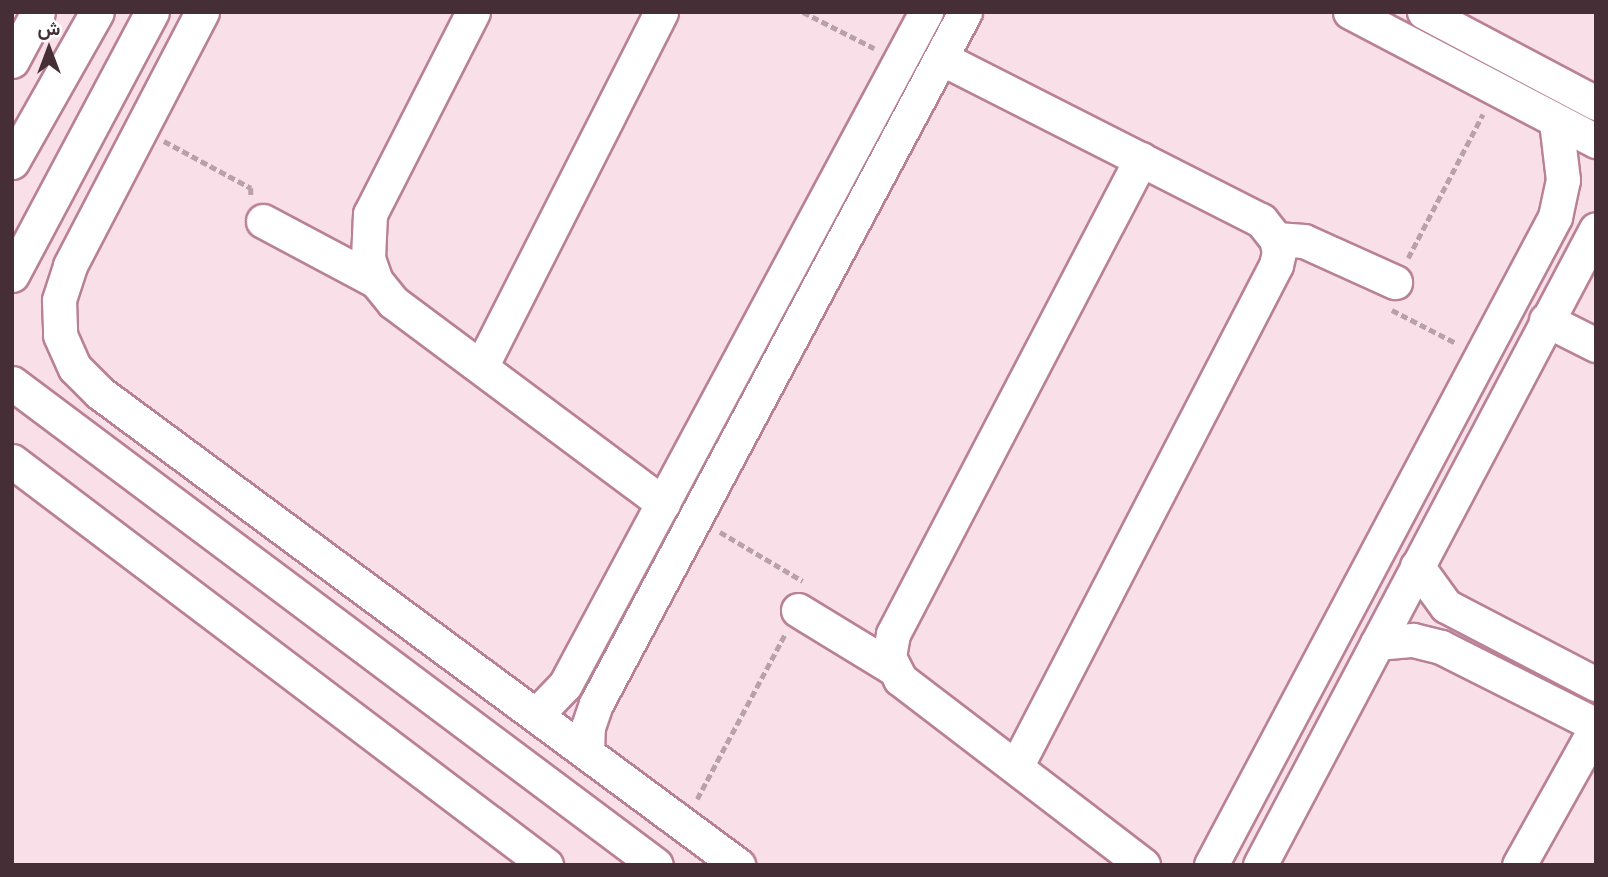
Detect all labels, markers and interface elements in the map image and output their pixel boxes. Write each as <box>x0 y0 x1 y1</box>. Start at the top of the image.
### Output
north arrow <box>14 14 84 84</box>
text: ش <box>38 15 60 41</box>

